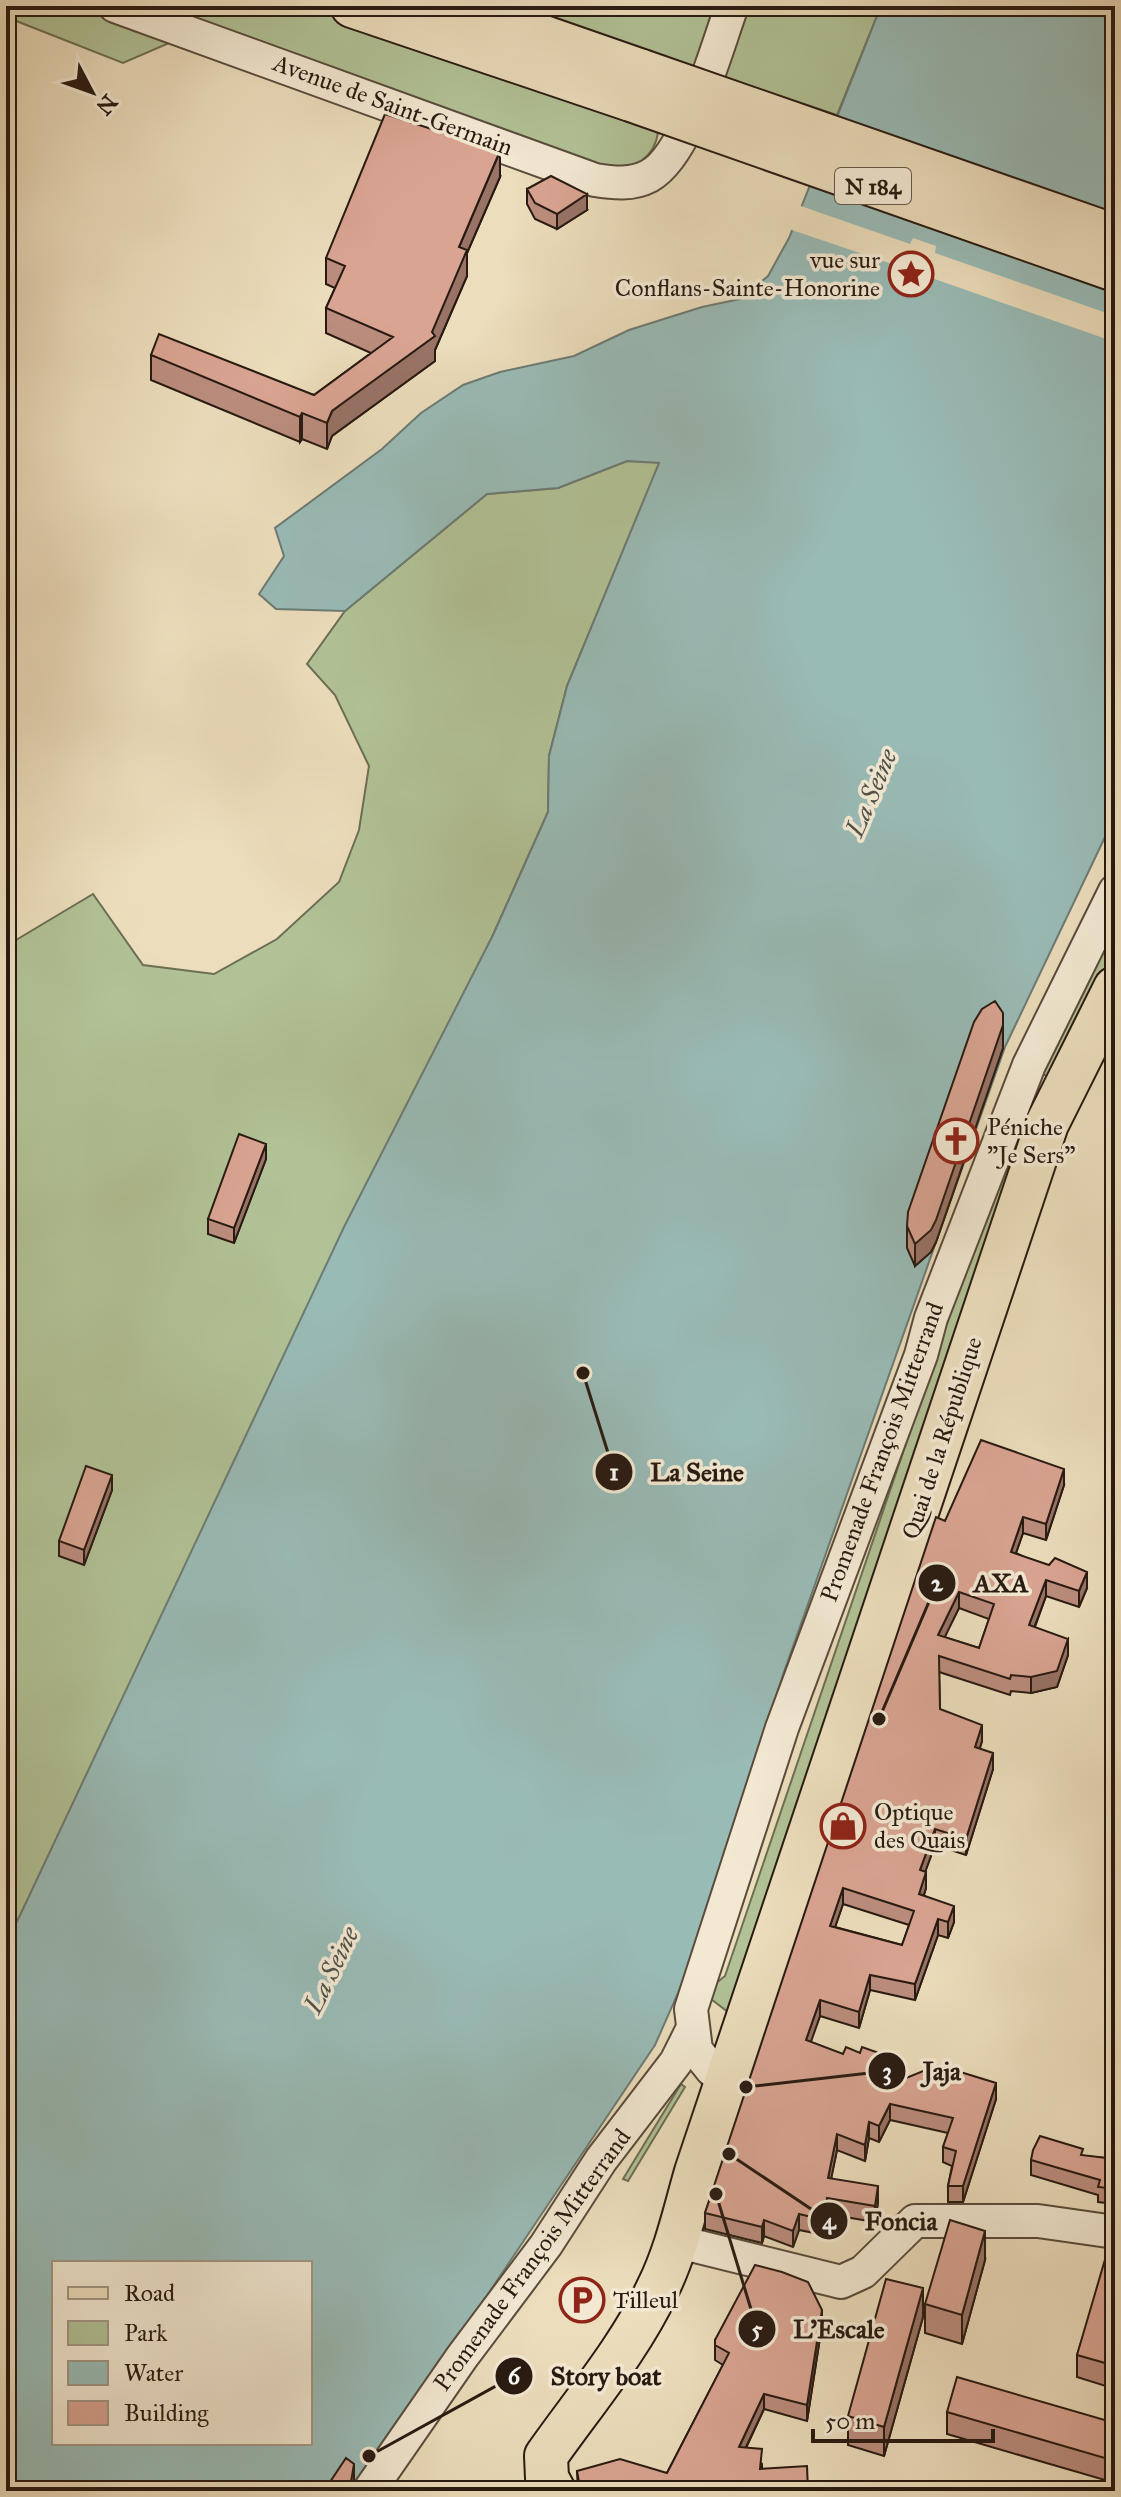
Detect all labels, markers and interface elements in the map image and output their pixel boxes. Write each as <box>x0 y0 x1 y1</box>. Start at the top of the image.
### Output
street label: Avenue de Saint-Germain <box>268 47 517 162</box>
north arrow <box>52 52 132 132</box>
text: N <box>90 89 123 121</box>
road number: N 184 <box>835 168 911 204</box>
place label: vue sur Conflans-Sainte-Honorine <box>615 245 880 303</box>
place icon: vue sur Conflans-Sainte-Honorine <box>887 250 935 298</box>
water label: La Seine <box>838 743 904 842</box>
place label: Péniche "Je Sers" <box>987 1112 1075 1170</box>
church icon: Péniche "Je Sers" <box>932 1117 980 1165</box>
street label: Promenade François Mitterrand <box>814 1298 950 1606</box>
street label: Quai de la République <box>895 1333 989 1543</box>
callout: La Seine <box>594 1447 760 1497</box>
text: La Seine <box>650 1456 744 1488</box>
text: 1 <box>609 1457 619 1487</box>
callout: AXA <box>917 1558 1044 1608</box>
text: AXA <box>971 1567 1029 1599</box>
text: 2 <box>931 1568 944 1598</box>
place label: Optique des Quais <box>874 1797 965 1855</box>
shop icon: Optique des Quais <box>819 1802 867 1850</box>
water label: La Seine <box>296 1920 366 2019</box>
callout: Jaja <box>867 2046 977 2096</box>
text: Jaja <box>920 2055 962 2088</box>
text: 3 <box>882 2056 892 2086</box>
street label: Promenade François Mitterrand <box>427 2123 637 2397</box>
callout: Foncia <box>809 2196 954 2246</box>
text: Foncia <box>865 2205 938 2237</box>
text: 4 <box>822 2206 837 2236</box>
legend <box>52 2261 312 2445</box>
parking icon: Tilleul <box>558 2276 606 2324</box>
text: Road <box>124 2278 175 2308</box>
place label: Tilleul <box>613 2285 679 2315</box>
callout: L’Escale <box>737 2304 900 2354</box>
text: L’Escale <box>793 2313 885 2345</box>
text: 5 <box>751 2314 763 2344</box>
text: Park <box>124 2318 168 2348</box>
callout: Story boat <box>494 2351 677 2401</box>
text: Water <box>124 2358 183 2388</box>
text: Story boat <box>550 2360 662 2392</box>
text: 6 <box>508 2361 522 2391</box>
scale bar <box>813 2393 993 2443</box>
text: Building <box>124 2398 209 2428</box>
text: 50 m <box>825 2406 875 2436</box>

